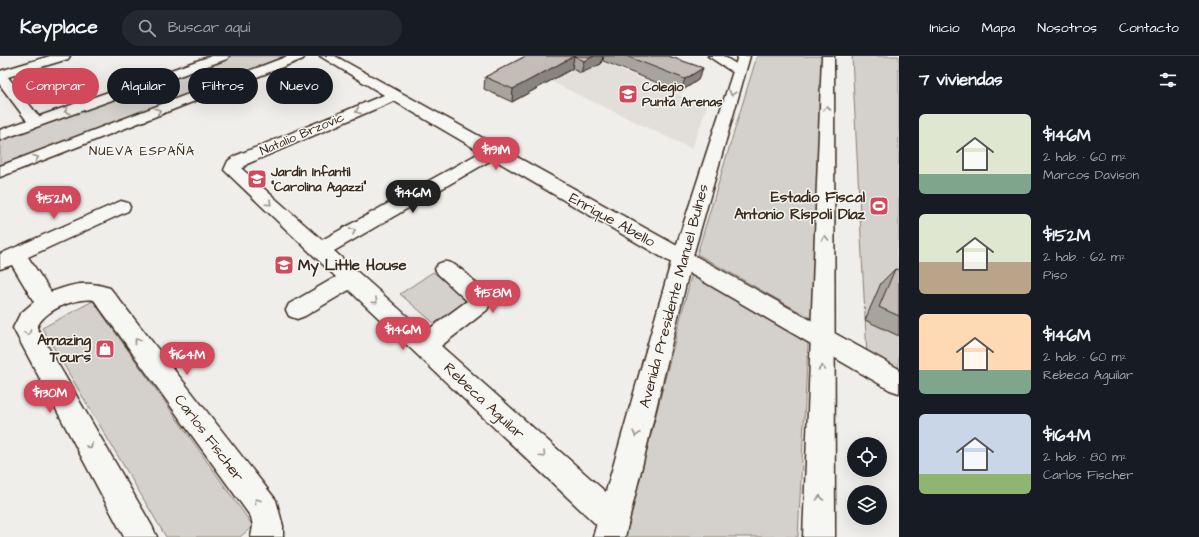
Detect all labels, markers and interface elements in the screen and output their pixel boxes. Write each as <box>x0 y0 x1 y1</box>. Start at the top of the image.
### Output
search box <box>122 10 402 46</box>
text: Keyplace <box>20 14 98 41</box>
icon: search <box>136 17 158 39</box>
text: Buscar aquí <box>168 17 250 38</box>
text: Inicio <box>929 18 960 38</box>
text: Mapa <box>982 18 1015 38</box>
text: Nosotros <box>1037 18 1097 38</box>
text: Contacto <box>1119 18 1179 38</box>
chip: Comprar <box>12 68 99 104</box>
chip: Alquilar <box>107 68 180 104</box>
chip: Filtros <box>188 68 258 104</box>
chip: Nuevo <box>266 68 333 104</box>
text: 7 viviendas <box>919 68 1003 92</box>
icon: filters <box>1157 69 1179 91</box>
place label: Colegio Punta Arenas <box>642 78 723 111</box>
school or university icon: Colegio Punta Arenas <box>617 83 639 105</box>
one-way arrow <box>728 90 737 97</box>
one-way arrow <box>823 105 831 111</box>
one-way arrow <box>64 106 71 114</box>
one-way arrow <box>355 106 363 114</box>
one-way arrow <box>154 108 161 116</box>
street label: Natalio Brzovic <box>257 108 347 160</box>
text: $146M <box>1043 124 1091 148</box>
icon: home <box>951 130 999 178</box>
pin: $191M <box>468 137 524 171</box>
text: $191M <box>482 141 510 159</box>
district label: NUEVA ESPAÑA <box>89 142 195 160</box>
text: 2 hab. · 60 m² <box>1043 148 1127 166</box>
one-way arrow <box>33 155 40 163</box>
place label: Jardín Infantil "Carolina Agazzi" <box>270 163 367 198</box>
text: Marcos Davison <box>1043 166 1139 184</box>
school or university icon: Jardín Infantil "Carolina Agazzi" <box>246 168 268 190</box>
pin: $146M <box>385 180 441 214</box>
street label: Avenida Presidente Manuel Bulnes <box>634 181 714 410</box>
text: $146M <box>395 184 431 202</box>
pin: $152M <box>26 186 82 220</box>
place label: Estadio Fiscal Antonio Ríspoli Díaz <box>734 187 866 225</box>
street label: Enrique Abello <box>565 188 659 253</box>
text: $152M <box>36 190 72 208</box>
sports icon: Estadio Fiscal Antonio Ríspoli Díaz <box>868 195 890 217</box>
one-way arrow <box>264 198 272 206</box>
text: $152M <box>1043 224 1090 248</box>
one-way arrow <box>349 228 357 235</box>
icon: home <box>951 230 999 278</box>
one-way arrow <box>821 235 829 241</box>
text: 2 hab. · 62 m² <box>1043 248 1126 266</box>
school or university icon: My Little House <box>273 254 295 276</box>
place label: My Little House <box>298 255 407 277</box>
text: Piso <box>1043 266 1067 284</box>
pin: $158M <box>465 280 521 314</box>
text: $158M <box>474 284 512 302</box>
one-way arrow <box>370 296 378 303</box>
pin: $146M <box>375 317 431 351</box>
text: $146M <box>385 321 421 339</box>
text: $146M <box>1043 324 1091 348</box>
one-way arrow <box>23 329 31 336</box>
place label: Amazing Tours <box>37 330 91 368</box>
icon: home <box>951 330 999 378</box>
shop icon: Amazing Tours <box>94 338 116 360</box>
one-way arrow <box>134 338 142 345</box>
pin: $164M <box>159 342 215 376</box>
text: $164M <box>169 346 205 364</box>
text: 2 hab. · 60 m² <box>1043 348 1127 366</box>
street label: Rebeca Aguilar <box>438 358 529 445</box>
one-way arrow <box>818 365 827 371</box>
text: Rebeca Aguilar <box>1043 366 1133 384</box>
pin: $130M <box>22 380 78 414</box>
text: $130M <box>33 384 67 402</box>
street label: Carlos Fischer <box>169 390 249 486</box>
text: $164M <box>1043 424 1091 448</box>
icon: home <box>951 430 999 478</box>
one-way arrow <box>633 431 641 437</box>
map controls <box>847 437 887 525</box>
button: locate <box>847 437 887 477</box>
one-way arrow <box>85 442 93 450</box>
text: 2 hab. · 80 m² <box>1043 448 1127 466</box>
one-way arrow <box>538 450 545 457</box>
text: Carlos Fischer <box>1043 466 1133 484</box>
button: layers <box>847 485 887 525</box>
one-way arrow <box>816 495 824 501</box>
one-way arrow <box>255 499 262 506</box>

